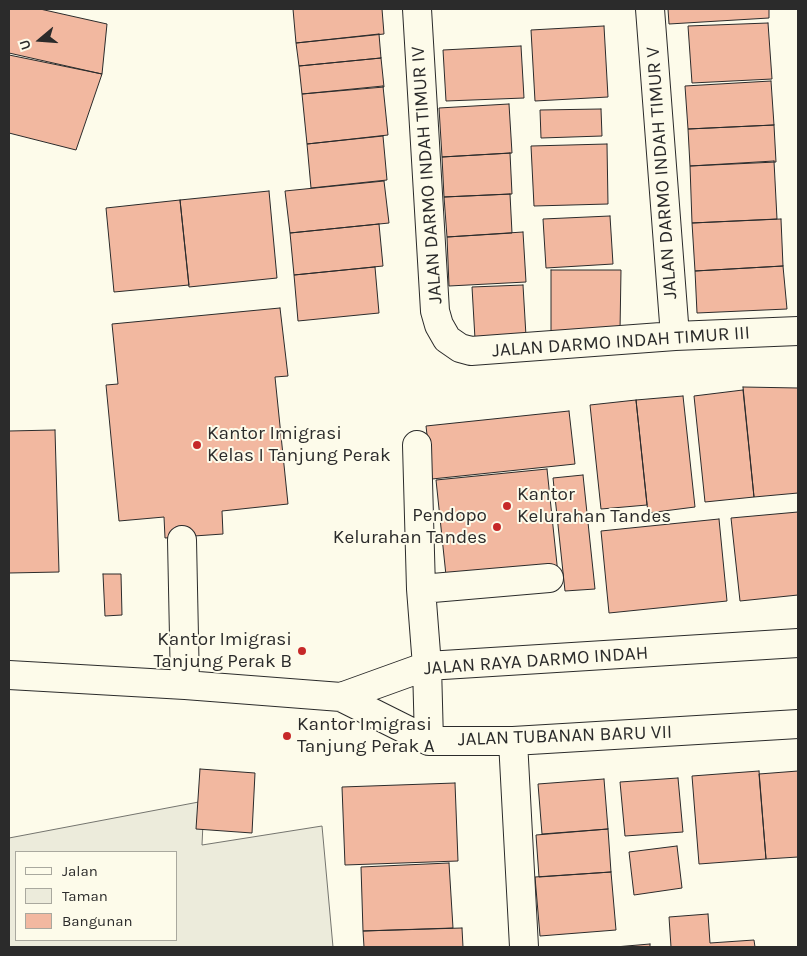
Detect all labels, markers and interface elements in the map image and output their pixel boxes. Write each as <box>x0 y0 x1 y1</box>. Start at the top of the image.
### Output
north arrow <box>15 15 65 65</box>
text: U <box>16 38 35 52</box>
street label: JALAN DARMO INDAH TIMUR IV <box>407 45 447 305</box>
street label: JALAN DARMO INDAH TIMUR V <box>642 46 682 300</box>
street label: JALAN DARMO INDAH TIMUR III <box>491 322 751 362</box>
place label: Kantor Imigrasi Kelas I Tanjung Perak <box>207 423 391 467</box>
marker: Kantor Imigrasi Kelas I Tanjung Perak <box>191 439 203 451</box>
place label: Kantor Kelurahan Tandes <box>517 484 671 528</box>
marker: Kantor Kelurahan Tandes <box>501 500 513 512</box>
place label: Pendopo Kelurahan Tandes <box>333 505 487 549</box>
marker: Pendopo Kelurahan Tandes <box>491 521 503 533</box>
place label: Kantor Imigrasi Tanjung Perak B <box>153 629 292 673</box>
street label: JALAN RAYA DARMO INDAH <box>423 642 649 680</box>
marker: Kantor Imigrasi Tanjung Perak B <box>296 645 308 657</box>
place label: Kantor Imigrasi Tanjung Perak A <box>297 714 435 758</box>
street label: JALAN TUBANAN BARU VII <box>457 721 673 751</box>
marker: Kantor Imigrasi Tanjung Perak A <box>281 730 293 742</box>
legend <box>15 851 178 941</box>
text: Jalan <box>62 862 98 880</box>
text: Taman <box>62 887 108 905</box>
text: Bangunan <box>62 912 133 930</box>

